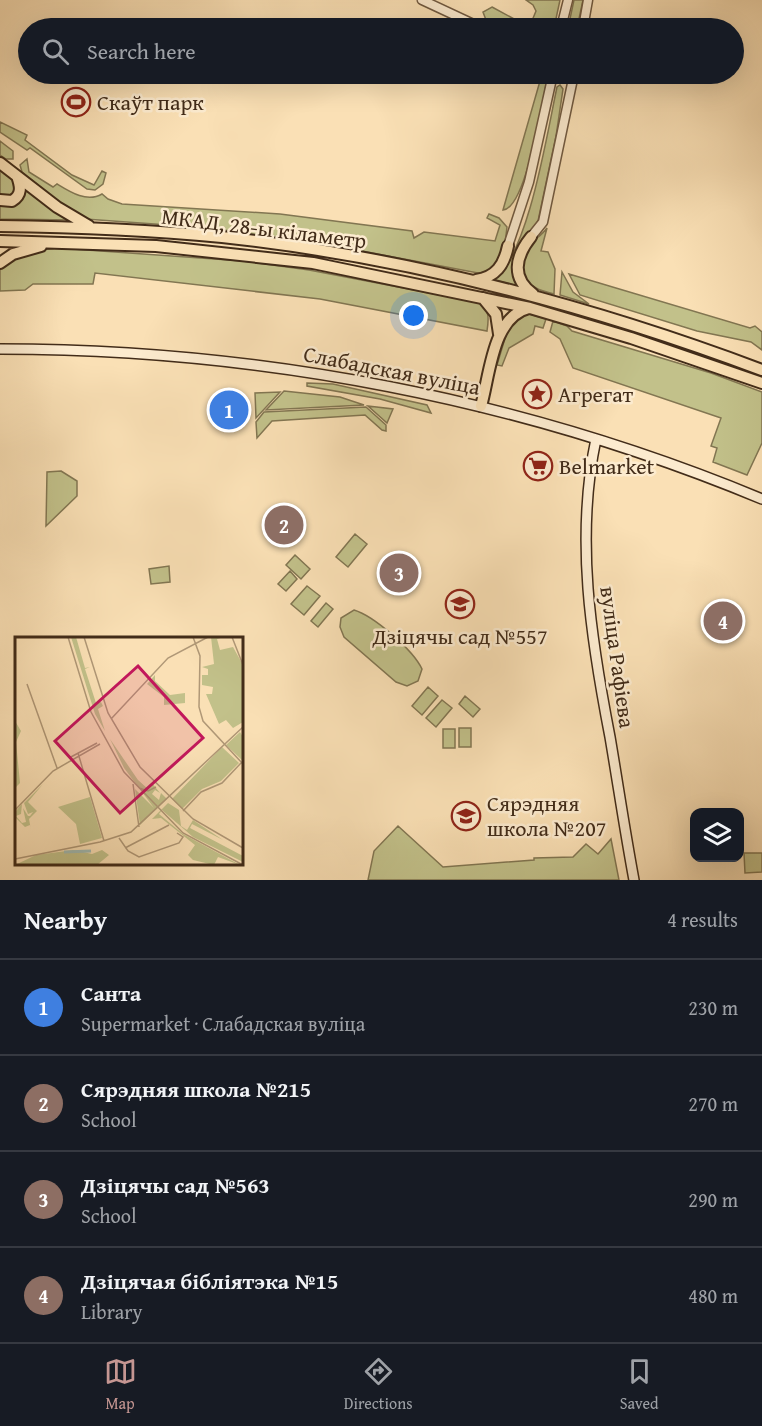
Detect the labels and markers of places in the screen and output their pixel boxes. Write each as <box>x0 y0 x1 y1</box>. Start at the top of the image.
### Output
sports icon: Скаўт парк <box>60 86 92 118</box>
place label: Скаўт парк <box>97 86 204 118</box>
place icon: Агрегат <box>521 378 553 410</box>
place label: Агрегат <box>558 378 634 410</box>
pin: 1 <box>210 388 248 432</box>
supermarket icon: Belmarket <box>522 450 554 482</box>
place label: Belmarket <box>559 450 654 482</box>
pin: 2 <box>264 502 304 548</box>
pin: 3 <box>380 550 418 596</box>
school or university icon: Дзіцячы сад №557 <box>444 588 476 620</box>
pin: 4 <box>704 598 742 644</box>
place label: Дзіцячы сад №557 <box>371 620 548 652</box>
place label: Сярэдняя школа №207 <box>487 787 606 844</box>
school or university icon: Сярэдняя школа №207 <box>450 800 482 832</box>

